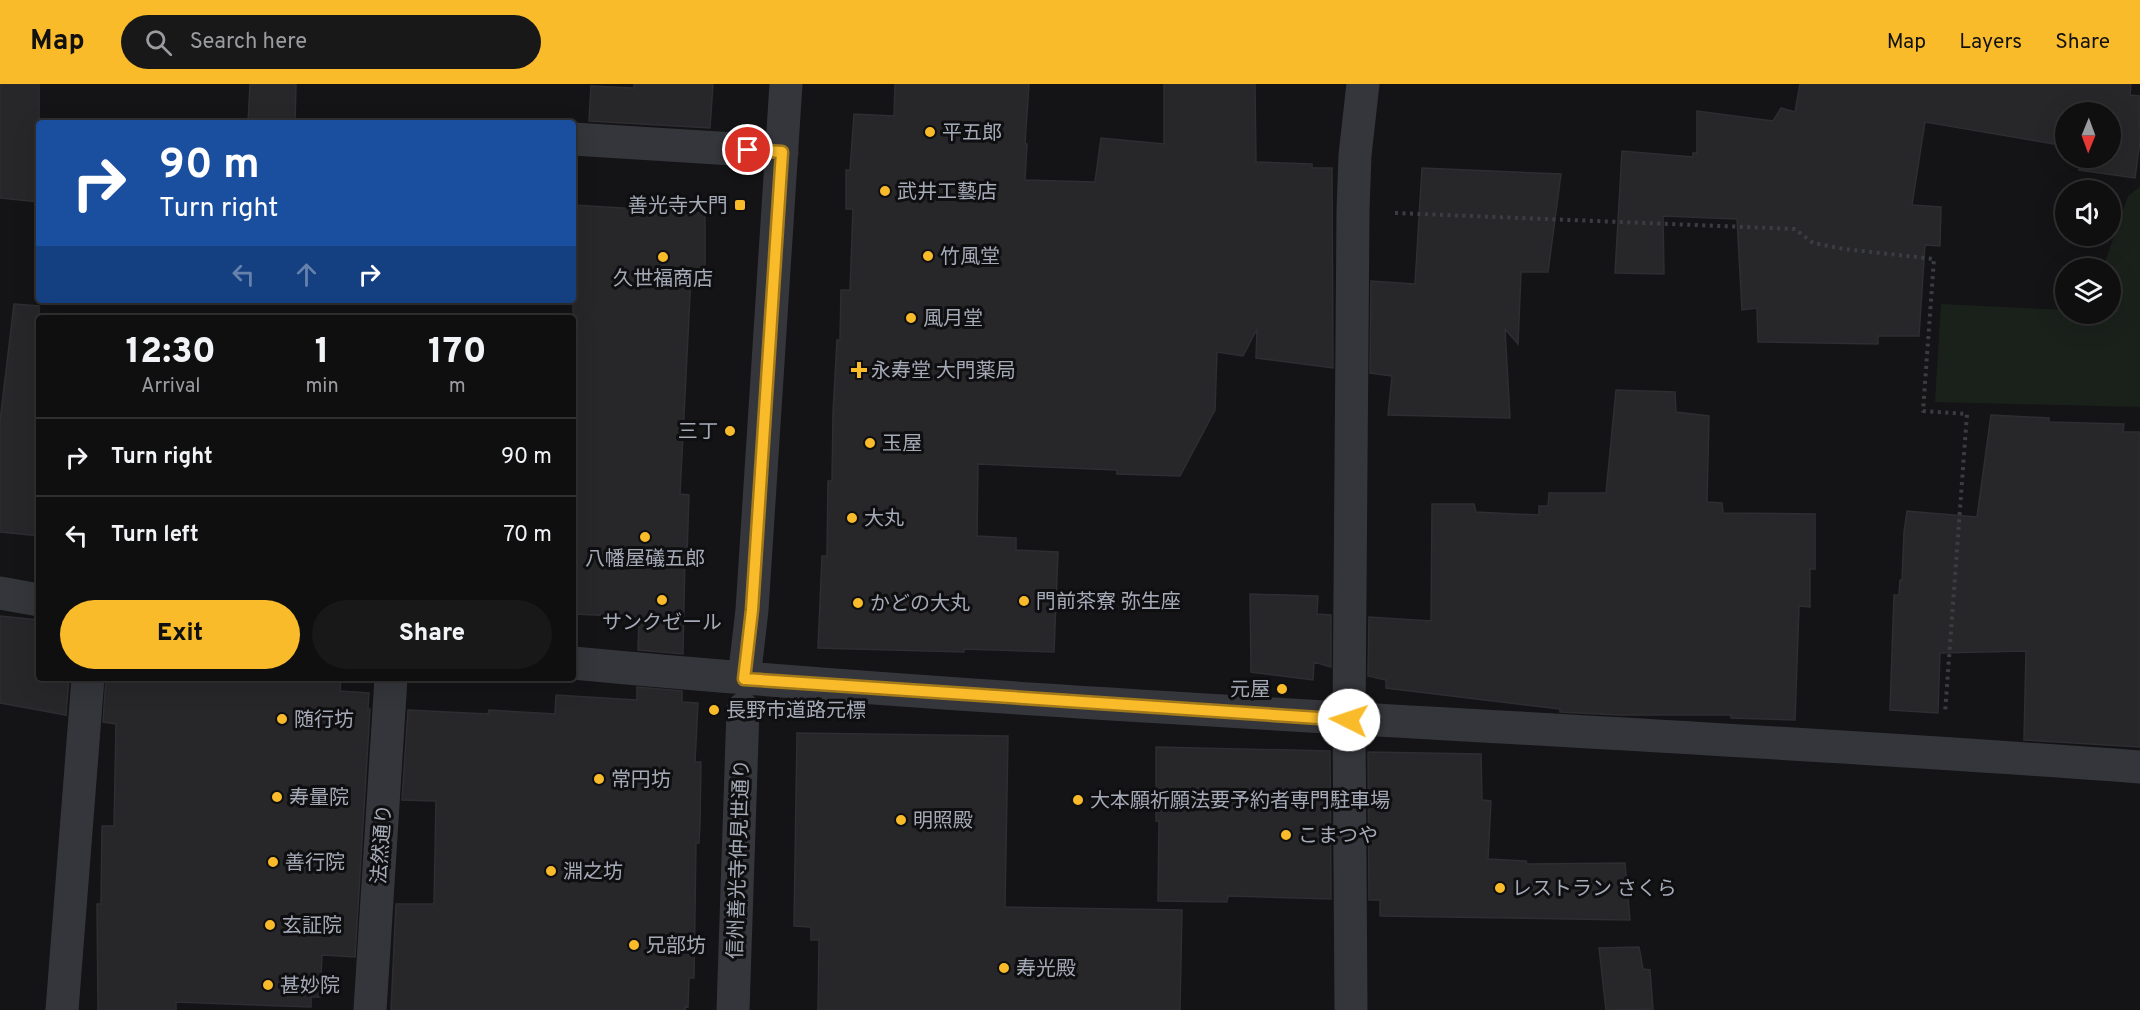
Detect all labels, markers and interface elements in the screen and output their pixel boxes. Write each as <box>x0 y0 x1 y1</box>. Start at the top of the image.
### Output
search box <box>121 15 541 69</box>
text: Map <box>30 24 85 60</box>
icon: search <box>142 26 175 59</box>
text: Search here <box>190 29 307 56</box>
text: Map <box>1887 29 1926 56</box>
text: Layers <box>1959 29 2022 56</box>
text: Share <box>2055 29 2110 56</box>
north arrow <box>2055 102 2121 168</box>
map controls <box>2055 102 2121 324</box>
place label: 平五郎 <box>942 121 1002 147</box>
pin <box>722 124 773 175</box>
marker: 平五郎 <box>923 125 937 139</box>
icon: arrive <box>731 133 764 166</box>
text: 90 m <box>159 140 260 193</box>
icon: right <box>60 144 138 222</box>
place label: 武井工藝店 <box>897 180 997 206</box>
button: sound <box>2055 180 2121 246</box>
marker: 武井工藝店 <box>878 184 892 198</box>
text: Turn right <box>159 192 278 226</box>
place label: 善光寺大門 <box>628 194 728 220</box>
marker: 善光寺大門 <box>733 198 747 212</box>
place label: 竹風堂 <box>940 245 1000 271</box>
marker: 竹風堂 <box>921 249 935 263</box>
marker: 久世福商店 <box>656 250 670 264</box>
icon: left <box>227 258 260 291</box>
icon: ahead <box>290 258 323 291</box>
icon: right <box>353 258 386 291</box>
button: layers <box>2055 258 2121 324</box>
place label: 久世福商店 <box>613 267 713 293</box>
place label: 風月堂 <box>923 307 983 333</box>
marker: 風月堂 <box>904 311 918 325</box>
text: 12:30 <box>125 330 216 376</box>
text: 1 <box>315 330 329 376</box>
text: 170 <box>428 330 487 376</box>
place label: 永寿堂 大門薬局 <box>871 359 1016 385</box>
marker: 永寿堂 大門薬局 <box>852 363 866 377</box>
text: Arrival <box>141 374 201 400</box>
text: min <box>305 374 339 400</box>
text: m <box>449 374 466 400</box>
place label: 三丁 <box>678 420 718 446</box>
marker: 三丁 <box>723 424 737 438</box>
place label: 玉屋 <box>882 432 922 458</box>
marker: 玉屋 <box>863 436 877 450</box>
icon: right <box>60 441 93 474</box>
text: Turn right <box>111 444 213 471</box>
text: 90 m <box>501 444 552 471</box>
place label: 大丸 <box>864 507 904 533</box>
marker: 大丸 <box>845 511 859 525</box>
icon: left <box>60 519 93 552</box>
text: Turn left <box>111 522 199 549</box>
text: 70 m <box>503 522 552 549</box>
marker: 八幡屋礒五郎 <box>638 530 652 544</box>
place label: 八幡屋礒五郎 <box>585 547 705 573</box>
place label: 門前茶寮 弥生座 <box>1036 590 1181 616</box>
place label: かどの大丸 <box>870 592 970 618</box>
marker: サンクゼール <box>655 593 669 607</box>
marker: 門前茶寮 弥生座 <box>1017 594 1031 608</box>
marker: かどの大丸 <box>851 596 865 610</box>
button: Exit <box>60 600 300 669</box>
button: Share <box>312 600 552 669</box>
place label: サンクゼール <box>602 611 722 637</box>
place label: 元屋 <box>1230 678 1270 704</box>
marker: 元屋 <box>1275 682 1289 696</box>
position arrow <box>1317 688 1381 752</box>
place label: 長野市道路元標 <box>726 699 866 725</box>
marker: 長野市道路元標 <box>707 703 721 717</box>
place label: 随行坊 <box>294 708 354 734</box>
marker: 随行坊 <box>275 712 289 726</box>
street label: 信州善光寺仲見世通り <box>724 759 756 959</box>
place label: 常円坊 <box>611 768 671 794</box>
marker: 常円坊 <box>592 772 606 786</box>
place label: 寿量院 <box>289 786 349 812</box>
place label: 大本願祈願法要予約者専門駐車場 <box>1090 789 1390 815</box>
marker: 寿量院 <box>270 790 284 804</box>
marker: 大本願祈願法要予約者専門駐車場 <box>1071 793 1085 807</box>
street label: 法然通り <box>367 803 399 885</box>
place label: 明照殿 <box>913 809 973 835</box>
marker: 明照殿 <box>894 813 908 827</box>
place label: こまつや <box>1298 824 1378 850</box>
marker: こまつや <box>1279 828 1293 842</box>
place label: 善行院 <box>285 851 345 877</box>
marker: 善行院 <box>266 855 280 869</box>
place label: 淵之坊 <box>563 860 623 886</box>
marker: 淵之坊 <box>544 864 558 878</box>
place label: レストラン さくら <box>1512 877 1677 903</box>
marker: レストラン さくら <box>1493 881 1507 895</box>
place label: 玄証院 <box>282 914 342 940</box>
marker: 玄証院 <box>263 918 277 932</box>
place label: 兄部坊 <box>646 934 706 960</box>
marker: 兄部坊 <box>627 938 641 952</box>
place label: 寿光殿 <box>1016 957 1076 983</box>
marker: 寿光殿 <box>997 961 1011 975</box>
place label: 甚妙院 <box>280 974 340 1000</box>
marker: 甚妙院 <box>261 978 275 992</box>

